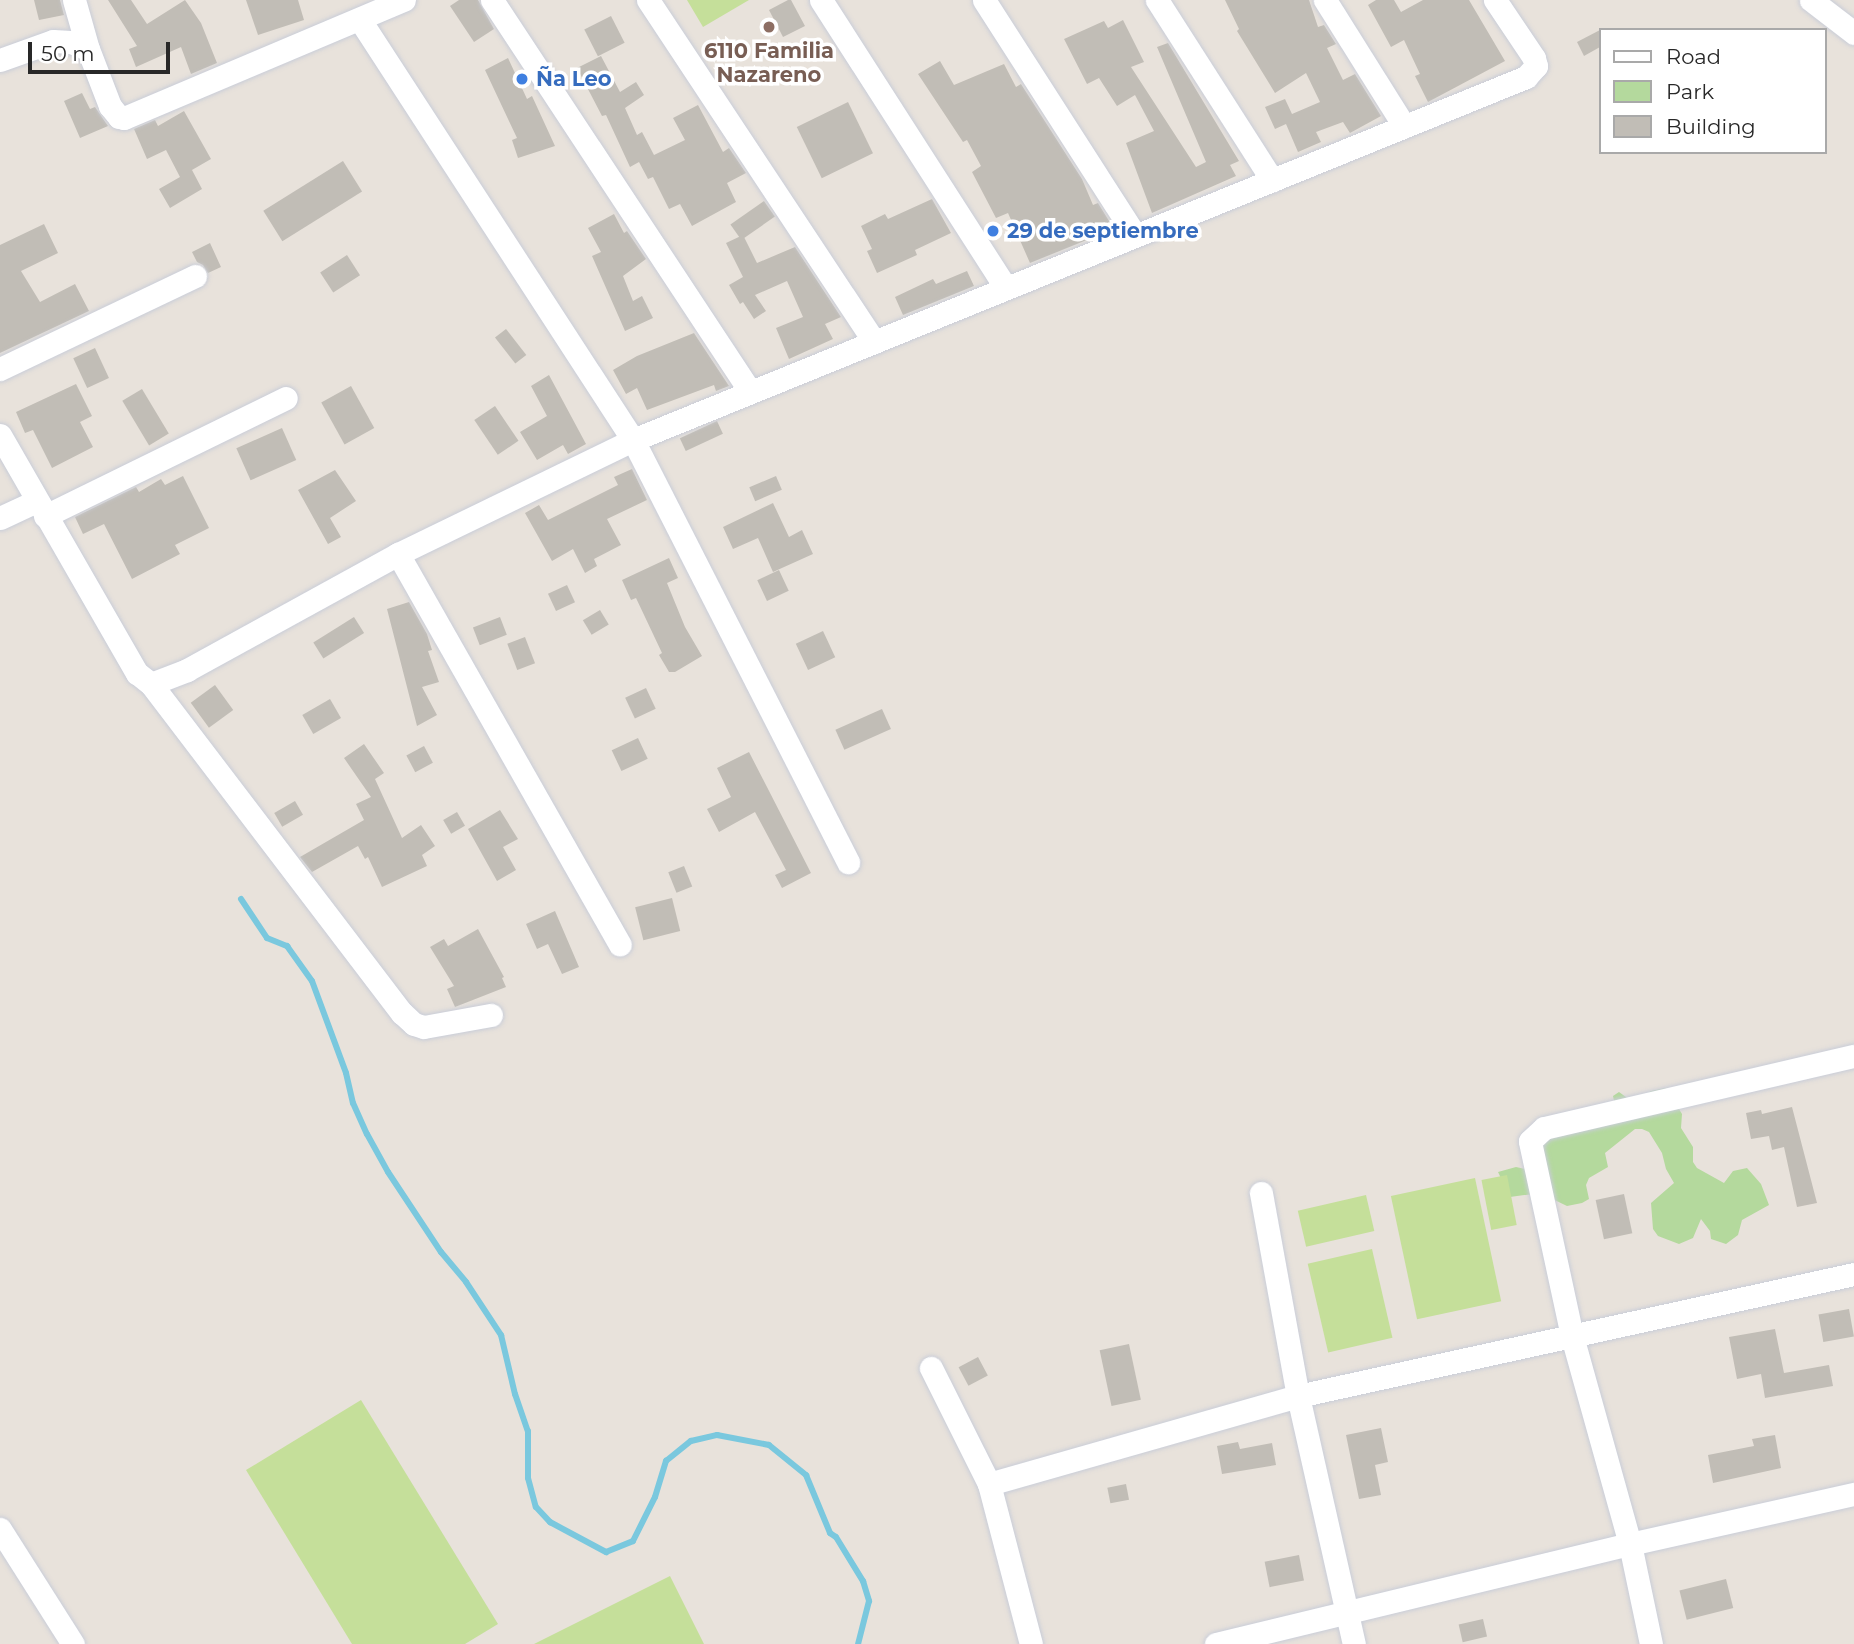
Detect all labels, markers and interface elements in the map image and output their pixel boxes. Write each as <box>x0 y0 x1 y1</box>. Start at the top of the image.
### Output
marker: 6110 Familia Nazareno <box>761 19 777 35</box>
scale bar <box>32 28 173 72</box>
legend <box>1598 28 1826 154</box>
place label: 6110 Familia Nazareno <box>704 38 834 88</box>
text: 50 m <box>41 41 95 66</box>
text: Road <box>1666 44 1721 69</box>
place label: Ña Leo <box>536 66 611 92</box>
marker: Ña Leo <box>514 71 530 87</box>
text: Park <box>1666 79 1714 104</box>
text: Building <box>1666 114 1756 139</box>
place label: 29 de septiembre <box>1007 218 1199 244</box>
marker: 29 de septiembre <box>985 223 1001 239</box>

